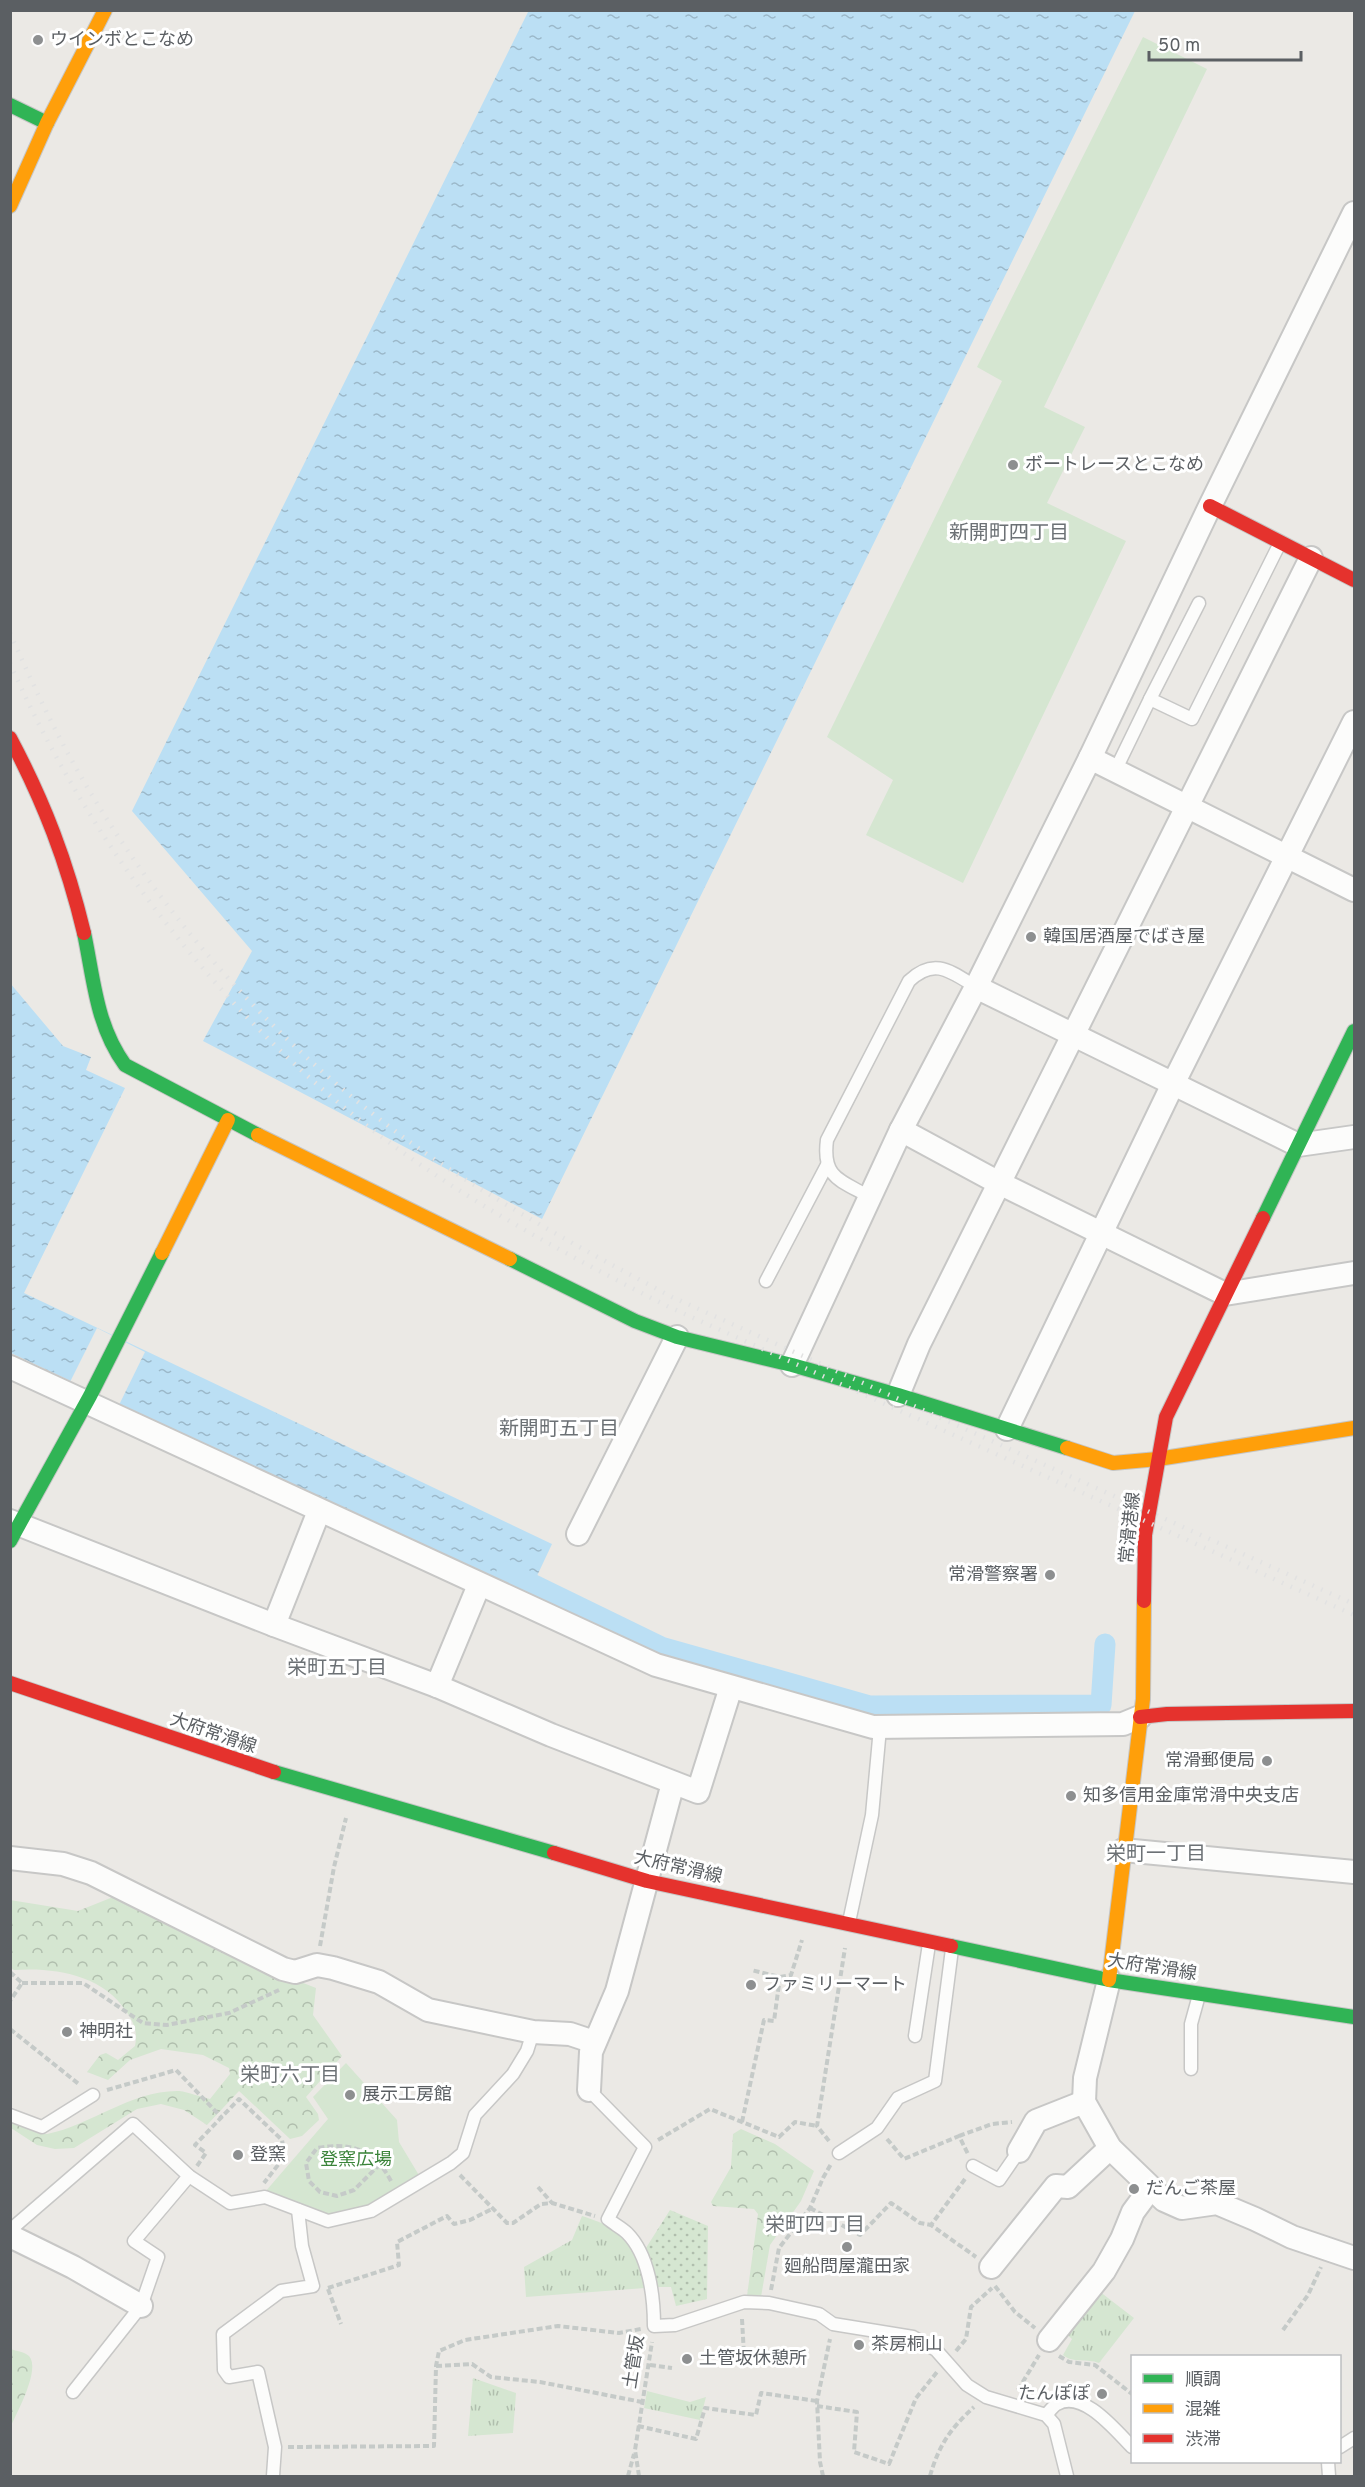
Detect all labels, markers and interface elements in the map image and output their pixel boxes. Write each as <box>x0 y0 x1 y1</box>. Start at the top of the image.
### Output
scale bar <box>1149 24 1300 62</box>
place label: ウインボとこなめ <box>50 29 194 52</box>
marker: ウインボとこなめ <box>31 33 45 47</box>
text: 50 m <box>1158 35 1200 58</box>
place label: ボートレースとこなめ <box>1025 454 1204 477</box>
marker: ボートレースとこなめ <box>1006 458 1020 472</box>
district label: 新開町四丁目 <box>949 521 1069 547</box>
place label: 韓国居酒屋でばき屋 <box>1043 926 1205 949</box>
marker: 韓国居酒屋でばき屋 <box>1024 930 1038 944</box>
district label: 新開町五丁目 <box>499 1417 619 1443</box>
street label: 常滑港線 <box>1116 1491 1146 1565</box>
place label: 常滑警察署 <box>948 1564 1038 1587</box>
marker: 常滑警察署 <box>1043 1568 1057 1582</box>
district label: 栄町五丁目 <box>287 1656 387 1682</box>
street label: 大府常滑線 <box>167 1708 259 1760</box>
place label: 常滑郵便局 <box>1165 1750 1255 1773</box>
marker: 常滑郵便局 <box>1260 1754 1274 1768</box>
place label: 知多信用金庫常滑中央支店 <box>1083 1785 1299 1808</box>
marker: 知多信用金庫常滑中央支店 <box>1064 1789 1078 1803</box>
district label: 栄町一丁目 <box>1106 1842 1206 1868</box>
street label: 大府常滑線 <box>632 1847 724 1889</box>
street label: 大府常滑線 <box>1106 1950 1198 1986</box>
place label: ファミリーマート <box>763 1974 907 1997</box>
marker: ファミリーマート <box>744 1978 758 1992</box>
place label: 神明社 <box>79 2021 133 2044</box>
marker: 神明社 <box>60 2025 74 2039</box>
district label: 栄町六丁目 <box>240 2063 340 2089</box>
place label: 展示工房館 <box>362 2084 452 2107</box>
marker: 展示工房館 <box>343 2088 357 2102</box>
place label: 登窯 <box>250 2144 286 2167</box>
marker: 登窯 <box>231 2148 245 2162</box>
park label: 登窯広場 <box>320 2149 392 2172</box>
place label: だんご茶屋 <box>1146 2178 1236 2201</box>
marker: だんご茶屋 <box>1127 2182 1141 2196</box>
district label: 栄町四丁目 <box>765 2213 865 2239</box>
marker: 廻船問屋瀧田家 <box>840 2240 854 2254</box>
place label: 廻船問屋瀧田家 <box>784 2256 910 2279</box>
street label: 土管坂 <box>619 2334 651 2390</box>
place label: 茶房桐山 <box>871 2334 943 2357</box>
marker: 茶房桐山 <box>852 2338 866 2352</box>
place label: 土管坂休憩所 <box>699 2348 807 2371</box>
marker: 土管坂休憩所 <box>680 2352 694 2366</box>
legend <box>1131 2355 1341 2463</box>
text: 順調 <box>1185 2369 1221 2392</box>
place label: たんぽぽ <box>1018 2383 1090 2406</box>
marker: たんぽぽ <box>1095 2387 1109 2401</box>
text: 混雑 <box>1185 2399 1221 2422</box>
text: 渋滞 <box>1185 2429 1221 2452</box>

